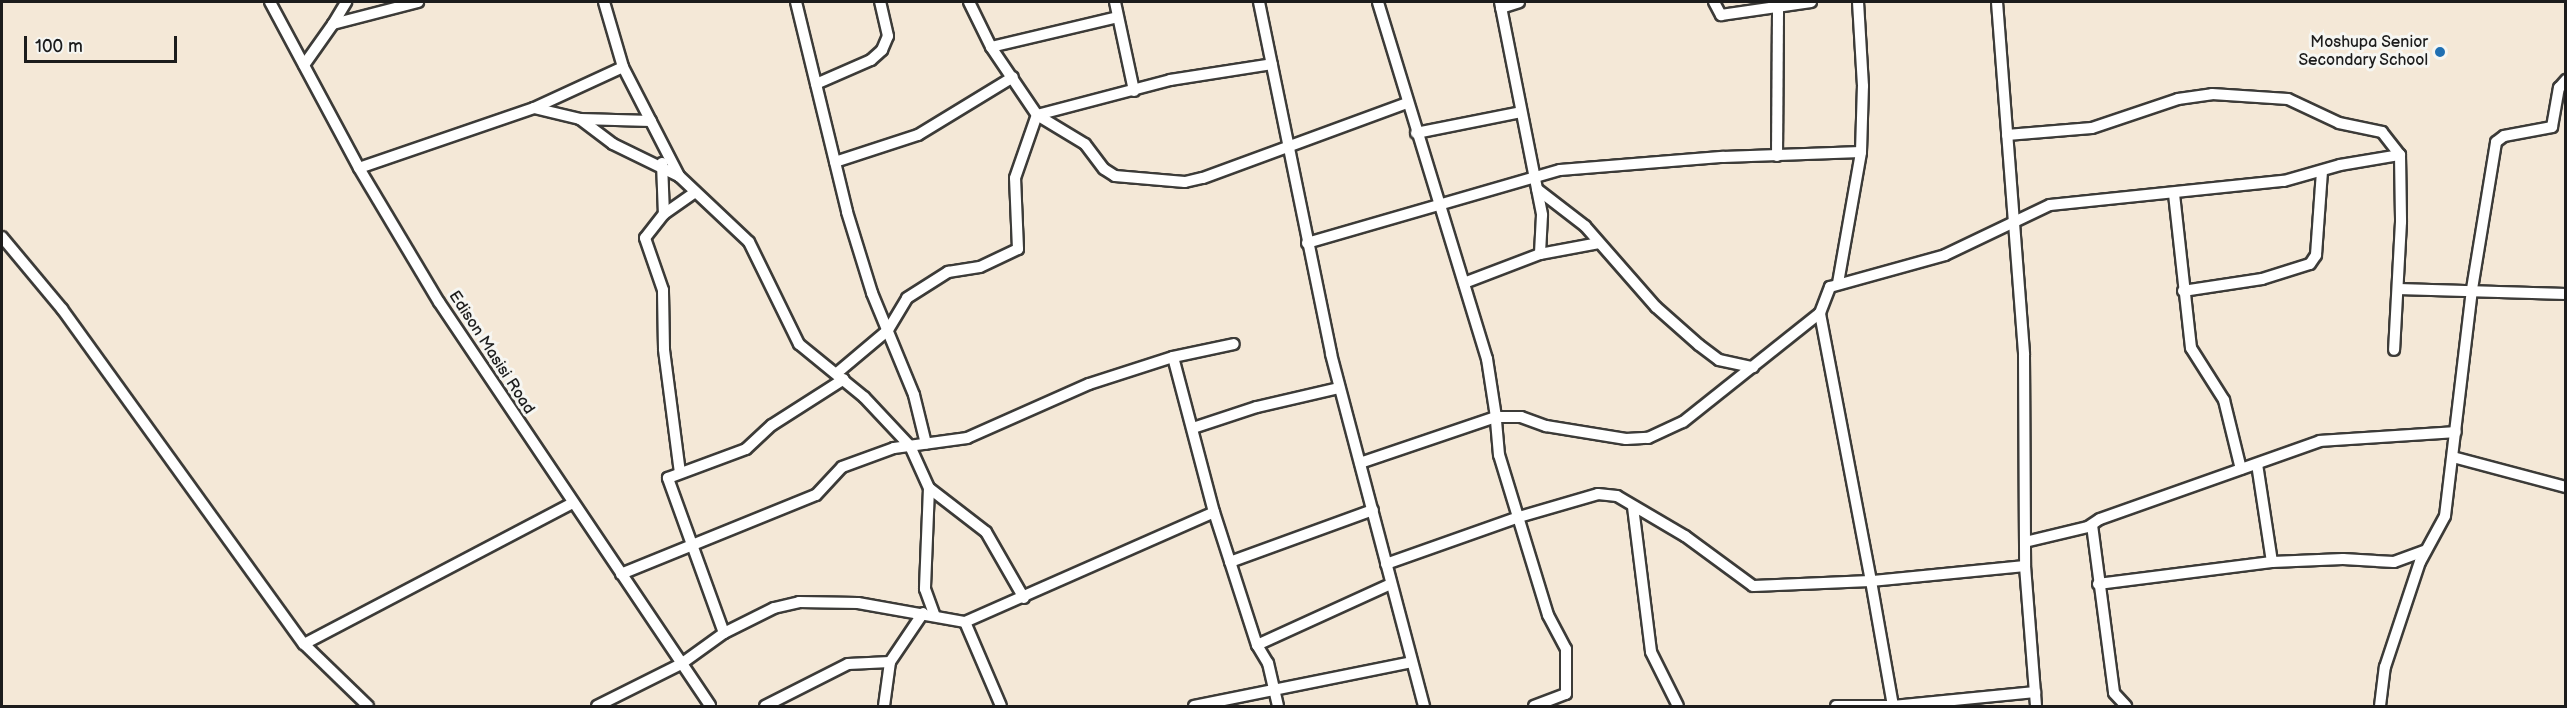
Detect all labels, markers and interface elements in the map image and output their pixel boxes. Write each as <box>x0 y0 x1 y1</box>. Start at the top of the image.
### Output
scale bar <box>27 24 180 62</box>
place label: Moshupa Senior Secondary School <box>2297 33 2428 71</box>
text: 100 m <box>35 36 83 57</box>
marker: Moshupa Senior Secondary School <box>2433 45 2447 59</box>
street label: Edison Masisi Road <box>444 288 538 418</box>

